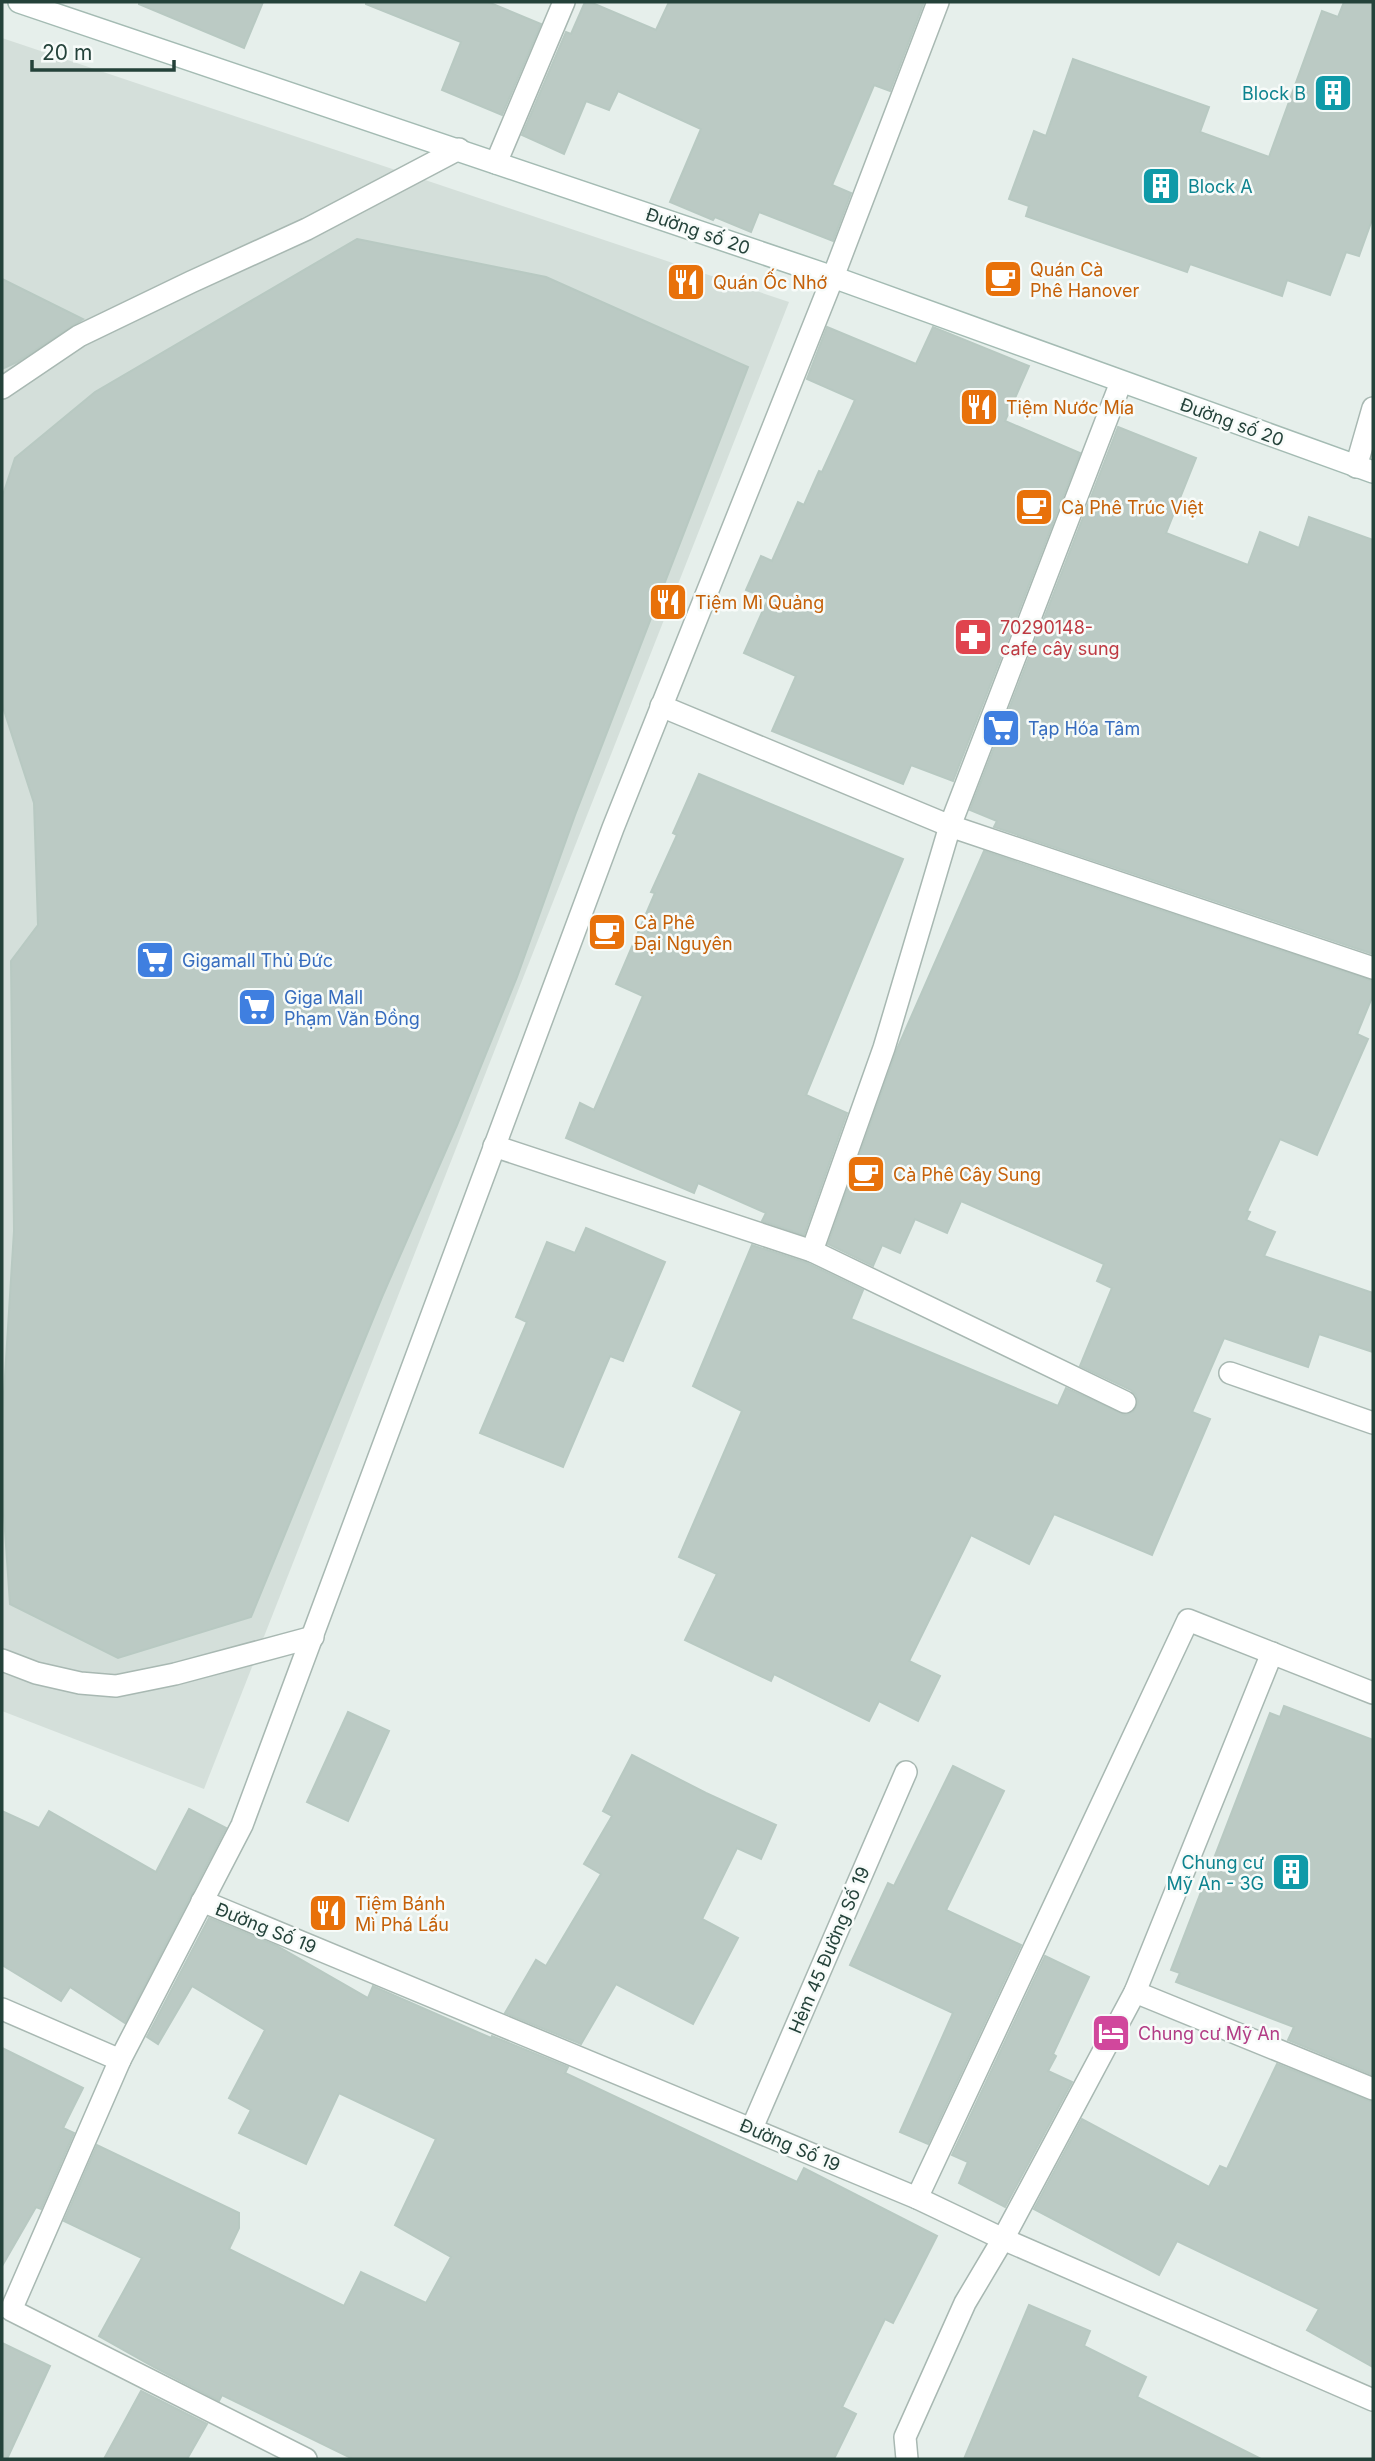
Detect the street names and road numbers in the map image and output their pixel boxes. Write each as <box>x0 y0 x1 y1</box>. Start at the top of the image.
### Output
street label: Đường số 20 <box>643 203 753 259</box>
street label: Đường số 20 <box>1177 394 1287 450</box>
street label: Hẻm 45 Đường Số 19 <box>784 1863 874 2037</box>
street label: Đường Số 19 <box>213 1898 319 1958</box>
street label: Đường Số 19 <box>737 2114 843 2176</box>

